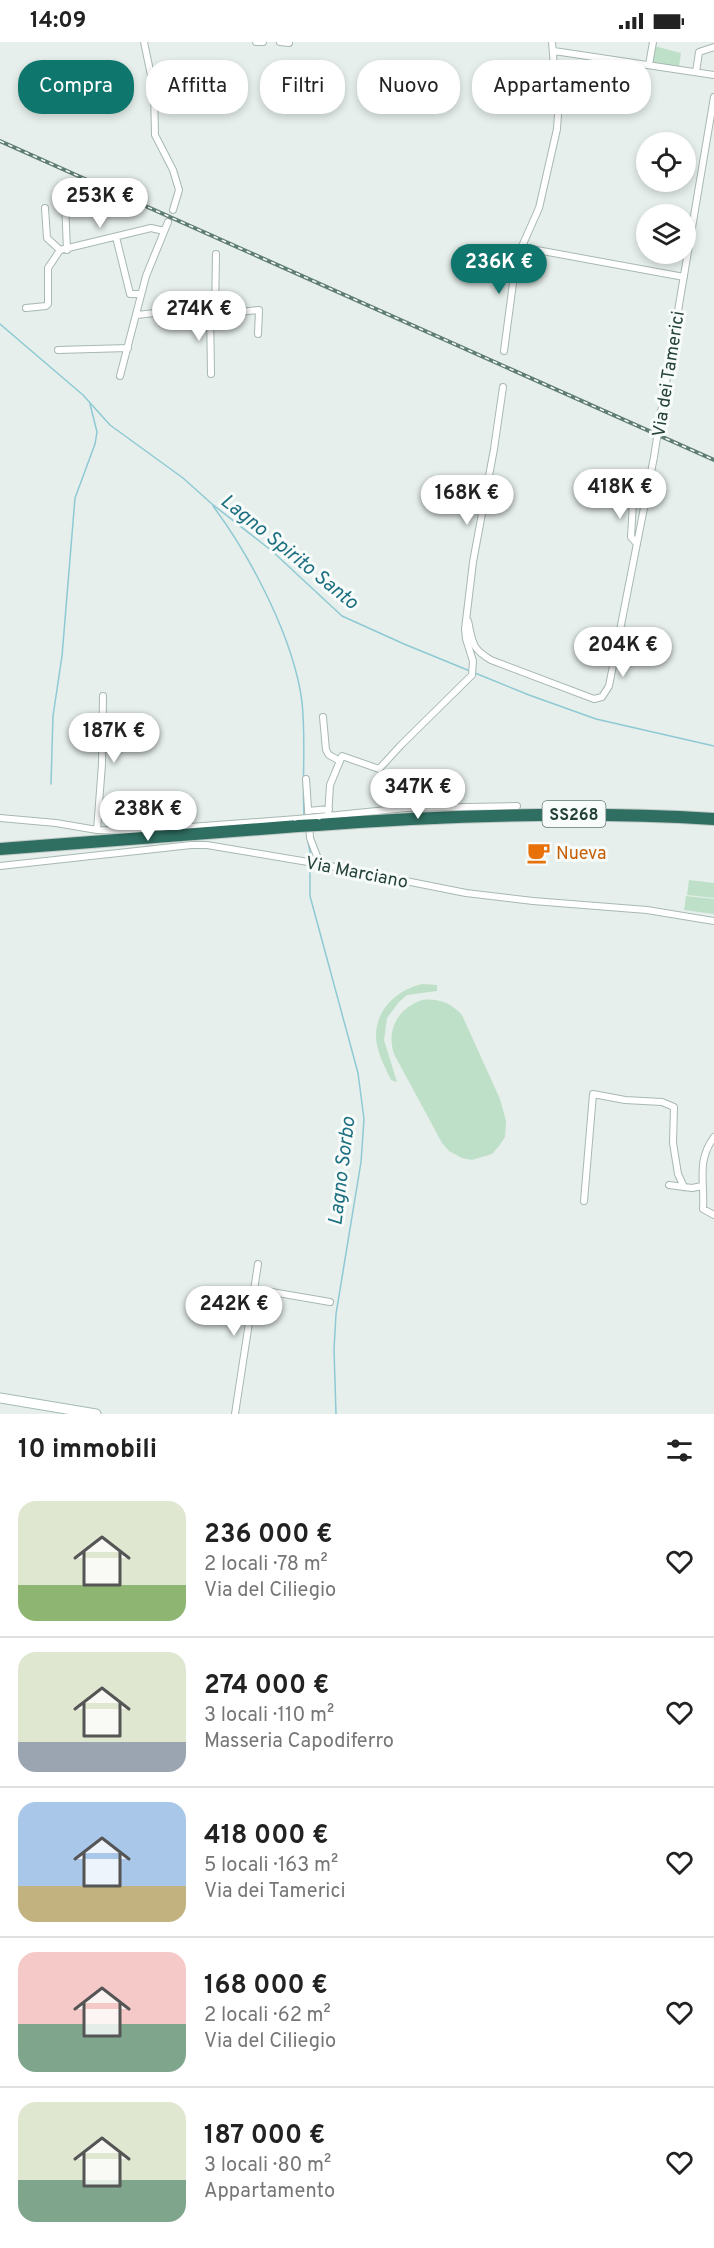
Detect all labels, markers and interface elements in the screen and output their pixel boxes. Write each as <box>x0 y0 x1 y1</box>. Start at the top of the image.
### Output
text: 14:09 <box>30 8 86 35</box>
chip: Compra <box>18 60 134 114</box>
chip: Affitta <box>146 60 248 114</box>
chip: Filtri <box>260 60 345 114</box>
chip: Nuovo <box>357 60 460 114</box>
chip: Appartamento <box>472 60 651 114</box>
map controls <box>636 132 696 264</box>
button: locate <box>636 132 696 192</box>
pin: 253K € <box>51 178 149 229</box>
text: 253K € <box>66 184 134 210</box>
button: layers <box>636 204 696 264</box>
pin: 236K € <box>450 244 548 295</box>
text: 236K € <box>465 250 533 276</box>
pin: 274K € <box>150 291 248 342</box>
text: 274K € <box>166 297 232 323</box>
street label: Via dei Tamerici <box>648 310 691 439</box>
pin: 418K € <box>571 469 669 520</box>
pin: 168K € <box>418 475 516 526</box>
text: 418K € <box>587 475 653 501</box>
text: 168K € <box>435 481 499 507</box>
water label: Lagno Spirito Santo <box>215 489 363 616</box>
pin: 204K € <box>574 627 672 678</box>
text: 204K € <box>588 633 658 659</box>
pin: 187K € <box>65 713 163 764</box>
text: 187K € <box>83 719 145 745</box>
pin: 347K € <box>369 769 467 820</box>
text: 347K € <box>384 775 452 801</box>
pin: 238K € <box>99 791 197 842</box>
text: 238K € <box>114 797 182 823</box>
road number: SS268 <box>542 801 606 827</box>
cafe icon: Nueva <box>525 840 551 866</box>
place label: Nueva <box>556 843 606 866</box>
street label: Via Marciano <box>304 852 410 895</box>
water label: Lagno Sorbo <box>323 1115 363 1227</box>
pin: 242K € <box>185 1286 283 1337</box>
text: 242K € <box>199 1292 269 1318</box>
text: 10 immobili <box>18 1434 157 1467</box>
icon: filters <box>663 1434 696 1467</box>
text: 236 000 € <box>204 1519 332 1552</box>
icon: home <box>66 1525 138 1597</box>
icon: heart <box>663 1545 696 1578</box>
text: 2 locali · 78 m² <box>204 1552 328 1578</box>
text: Via del Ciliegio <box>204 1578 336 1604</box>
text: 274 000 € <box>204 1670 329 1703</box>
icon: home <box>66 1676 138 1748</box>
icon: heart <box>663 1696 696 1729</box>
text: 3 locali · 110 m² <box>204 1703 334 1729</box>
text: Masseria Capodiferro <box>204 1729 394 1755</box>
text: 418 000 € <box>204 1820 328 1853</box>
icon: home <box>66 1826 138 1898</box>
icon: heart <box>663 1846 696 1879</box>
text: 5 locali · 163 m² <box>204 1853 338 1879</box>
text: Via dei Tamerici <box>204 1879 346 1905</box>
text: 168 000 € <box>204 1970 328 2003</box>
icon: home <box>66 1976 138 2048</box>
icon: heart <box>663 1996 696 2029</box>
text: 2 locali · 62 m² <box>204 2003 331 2029</box>
text: Via del Ciliegio <box>204 2029 336 2055</box>
text: 187 000 € <box>204 2120 325 2153</box>
icon: home <box>66 2126 138 2198</box>
icon: heart <box>663 2146 696 2179</box>
text: 3 locali · 80 m² <box>204 2153 331 2179</box>
text: Appartamento <box>204 2179 335 2205</box>

